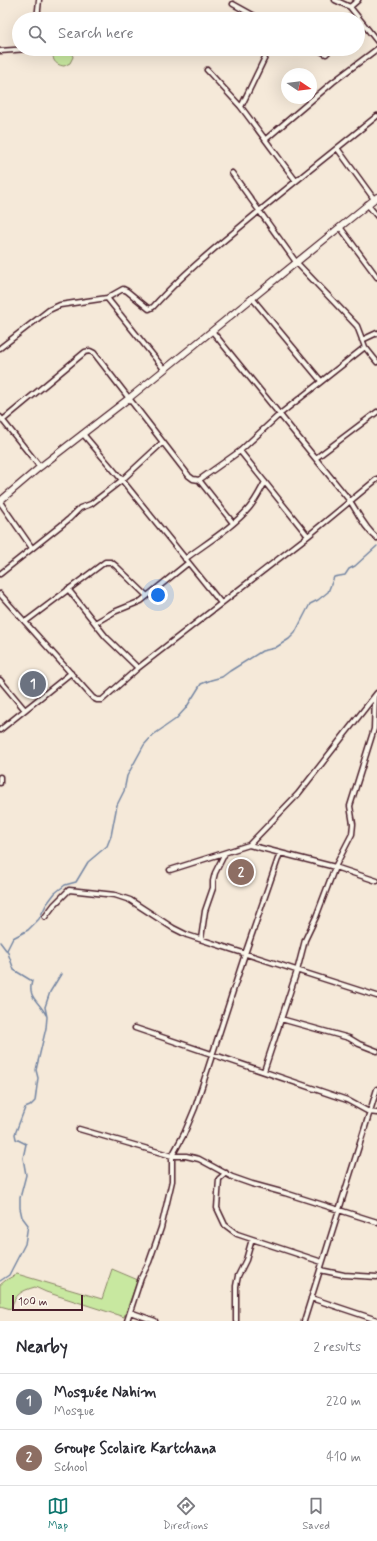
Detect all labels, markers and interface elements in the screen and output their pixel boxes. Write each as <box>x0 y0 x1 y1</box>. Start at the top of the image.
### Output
search box <box>12 12 365 56</box>
icon: search <box>26 23 48 45</box>
text: Search here <box>58 24 134 44</box>
north arrow <box>281 68 317 104</box>
your location <box>148 585 168 605</box>
pin: 1 <box>20 669 46 699</box>
pin: 2 <box>228 857 254 887</box>
scale bar <box>12 1293 83 1312</box>
text: 100 m <box>18 1295 48 1309</box>
text: Nearby <box>16 1336 68 1358</box>
text: 2 results <box>314 1339 361 1356</box>
text: Mosquée Nahim <box>54 1383 157 1403</box>
text: 1 <box>26 1393 32 1410</box>
text: 220 m <box>326 1393 361 1410</box>
text: Mosque <box>54 1403 95 1420</box>
text: Groupe Scolaire Kartchana <box>54 1439 216 1459</box>
text: 2 <box>26 1449 32 1466</box>
text: 410 m <box>326 1449 361 1466</box>
text: School <box>54 1459 88 1476</box>
tab: Map <box>47 1495 69 1533</box>
tab: Directions <box>163 1495 208 1533</box>
tab: Saved <box>302 1495 330 1533</box>

